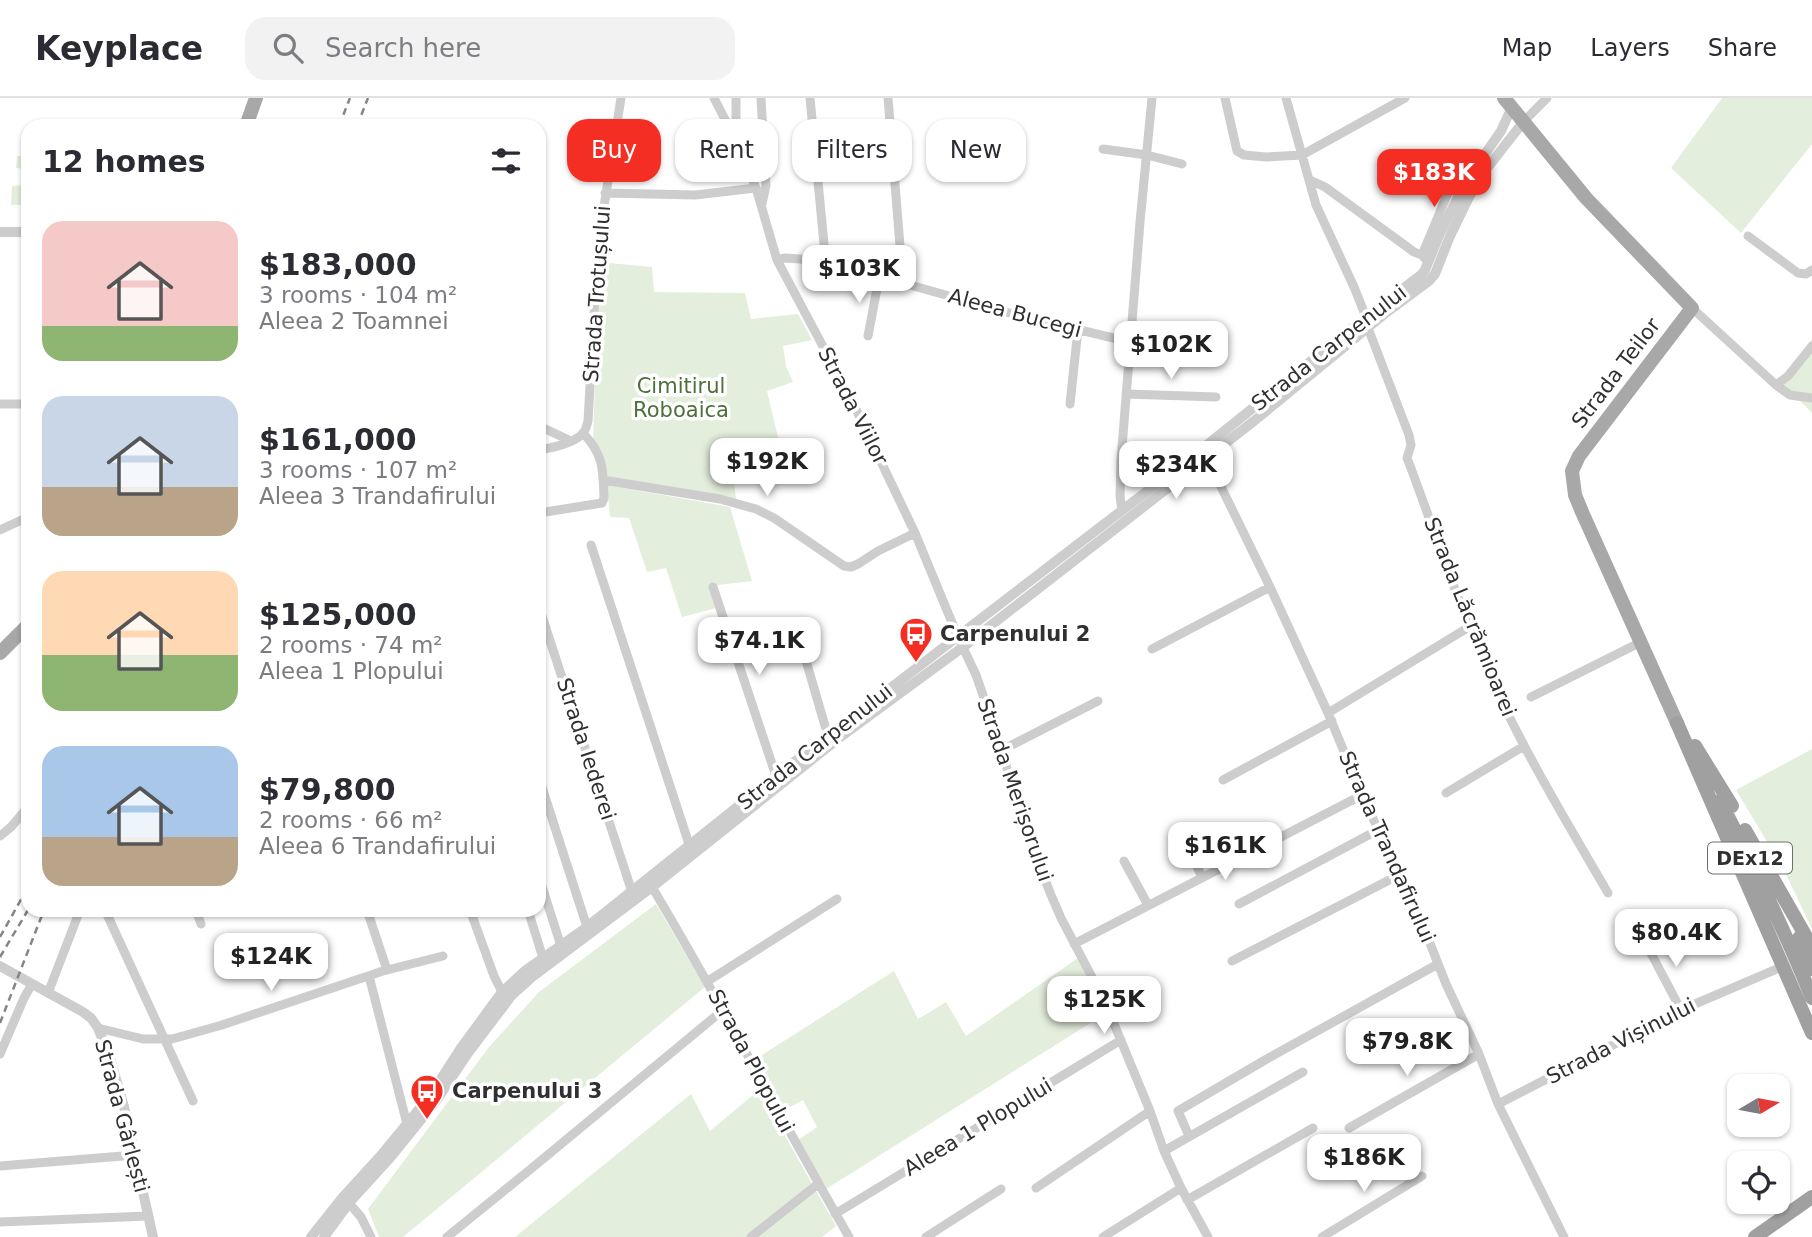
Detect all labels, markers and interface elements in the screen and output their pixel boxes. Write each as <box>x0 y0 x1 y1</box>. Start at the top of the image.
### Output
search box <box>245 17 735 80</box>
text: Keyplace <box>35 29 203 68</box>
icon: search <box>269 29 307 67</box>
text: Search here <box>325 33 481 63</box>
text: Map <box>1502 34 1552 62</box>
text: Layers <box>1590 34 1670 62</box>
text: Share <box>1708 34 1777 62</box>
chip: Buy <box>567 119 661 182</box>
chip: Rent <box>675 119 778 182</box>
chip: Filters <box>792 119 912 182</box>
chip: New <box>926 119 1026 182</box>
icon: filters <box>487 142 525 180</box>
text: 12 homes <box>42 144 206 179</box>
pin: $183K <box>1385 150 1483 209</box>
text: $183K <box>1393 159 1475 185</box>
street label: Strada Trotușului <box>579 205 615 383</box>
pin: $103K <box>810 246 908 305</box>
text: $183,000 <box>259 247 417 282</box>
icon: home <box>98 249 182 333</box>
text: $103K <box>818 255 900 281</box>
street label: Strada Carpenului <box>1247 280 1411 416</box>
text: 3 rooms · 104 m² <box>259 282 457 308</box>
street label: Aleea Bucegi <box>946 284 1084 342</box>
text: Aleea 2 Toamnei <box>259 308 449 334</box>
street label: Strada Teilor <box>1567 313 1665 433</box>
pin: $102K <box>1122 322 1220 381</box>
text: $102K <box>1130 331 1212 357</box>
street label: Strada Viilor <box>813 343 893 469</box>
park label: Cimitirul Roboaica <box>633 374 729 422</box>
text: $161,000 <box>259 422 417 457</box>
icon: home <box>98 424 182 508</box>
pin: $192K <box>718 438 816 498</box>
pin: $234K <box>1127 442 1225 501</box>
text: $192K <box>726 448 808 474</box>
text: $234K <box>1135 451 1217 477</box>
text: 3 rooms · 107 m² <box>259 457 457 483</box>
text: Aleea 3 Trandafirului <box>259 483 496 509</box>
street label: Strada Lăcrămioarei <box>1419 514 1521 720</box>
text: $125,000 <box>259 597 417 632</box>
icon: home <box>98 599 182 683</box>
bus stop icon: Carpenului 2 <box>897 615 935 664</box>
pin: $74.1K <box>702 618 816 677</box>
place label: Carpenului 2 <box>940 622 1090 646</box>
text: $74.1K <box>714 627 804 653</box>
text: 2 rooms · 74 m² <box>259 632 443 658</box>
text: Aleea 1 Plopului <box>259 658 444 684</box>
street label: Strada Iederei <box>552 675 620 823</box>
street label: Strada Carpenului <box>733 679 897 815</box>
street label: Strada Merișorului <box>972 695 1058 885</box>
street label: Strada Trandafirului <box>1334 748 1440 946</box>
text: $79,800 <box>259 772 396 807</box>
icon: home <box>98 774 182 858</box>
text: 2 rooms · 66 m² <box>259 807 443 833</box>
pin: $161K <box>1176 822 1274 882</box>
text: $161K <box>1184 832 1266 858</box>
text: Aleea 6 Trandafirului <box>259 833 496 859</box>
road number: DEx12 <box>1708 842 1792 874</box>
pin: $80.4K <box>1619 910 1733 969</box>
text: $80.4K <box>1631 919 1721 945</box>
pin: $124K <box>222 934 320 993</box>
text: $124K <box>230 943 312 969</box>
pin: $125K <box>1055 976 1153 1036</box>
street label: Strada Plopului <box>703 985 799 1137</box>
text: $125K <box>1063 986 1145 1012</box>
street label: Strada Vișinului <box>1542 993 1700 1089</box>
pin: $79.8K <box>1350 1018 1464 1078</box>
text: $79.8K <box>1362 1028 1452 1054</box>
street label: Strada Gârlești <box>90 1037 154 1195</box>
bus stop icon: Carpenului 3 <box>408 1072 446 1121</box>
street label: Aleea 1 Plopului <box>900 1073 1056 1181</box>
north arrow <box>1727 1074 1790 1138</box>
map controls <box>1727 1074 1790 1214</box>
place label: Carpenului 3 <box>452 1079 602 1103</box>
pin: $186K <box>1315 1134 1413 1194</box>
text: $186K <box>1323 1144 1405 1170</box>
button: locate <box>1727 1151 1790 1214</box>

